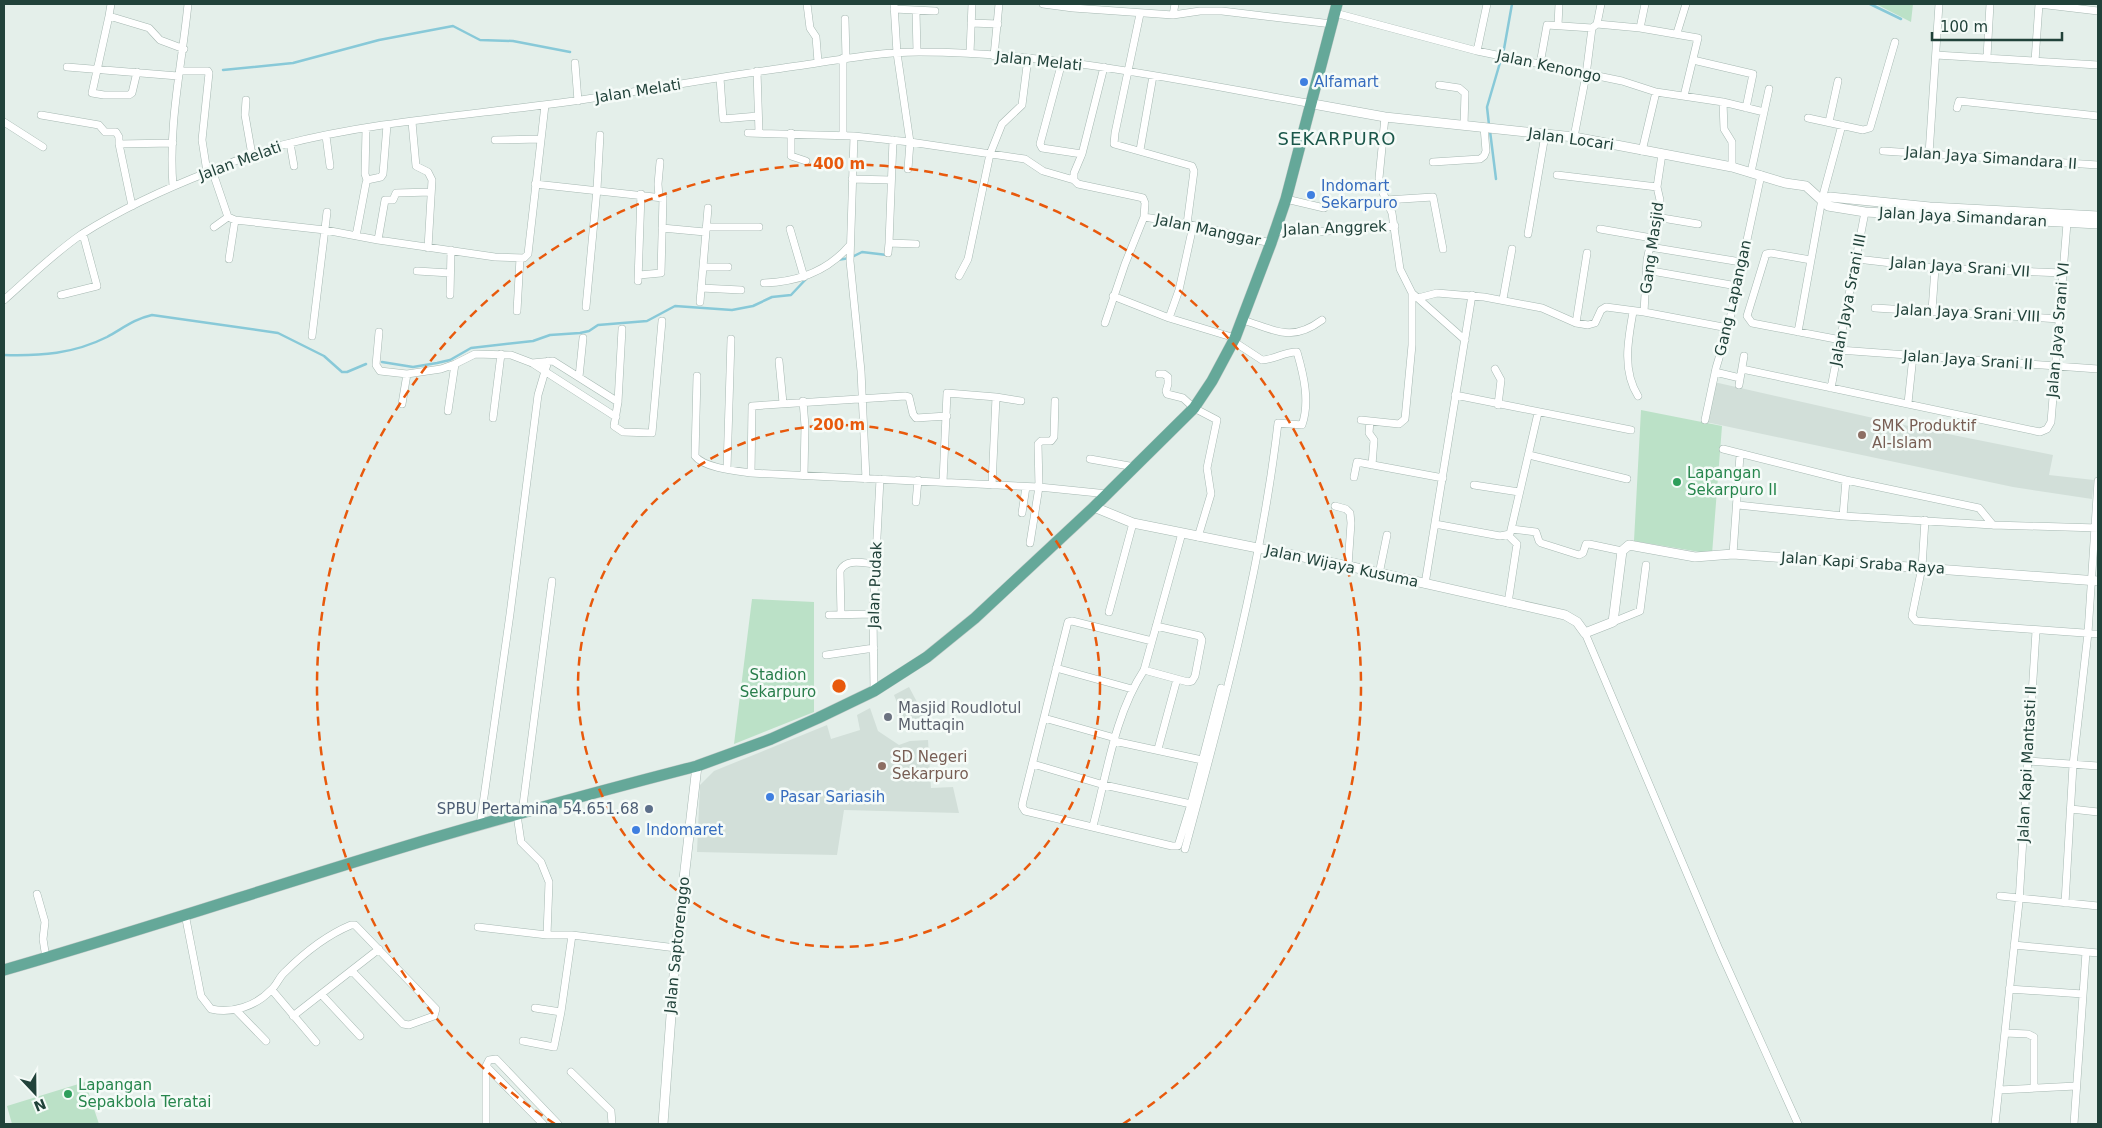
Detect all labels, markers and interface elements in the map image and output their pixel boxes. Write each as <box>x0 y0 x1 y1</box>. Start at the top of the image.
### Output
scale bar <box>1932 10 2062 42</box>
text: 100 m <box>1940 18 1988 36</box>
street label: Jalan Kenongo <box>1494 46 1603 86</box>
street label: Jalan Melati <box>994 47 1083 74</box>
place label: Alfamart <box>1314 73 1379 91</box>
street label: Jalan Melati <box>593 75 682 107</box>
marker: Alfamart <box>1298 76 1310 88</box>
street label: Jalan Locari <box>1526 124 1615 154</box>
district label: SEKARPURO <box>1278 128 1396 149</box>
street label: Jalan Melati <box>195 138 284 185</box>
street label: Jalan Jaya Simandara II <box>1903 143 2078 173</box>
text: 400 m <box>813 155 865 173</box>
place label: Indomart Sekarpuro <box>1321 177 1398 212</box>
marker: Indomart Sekarpuro <box>1305 189 1317 201</box>
street label: Gang Masjid <box>1637 201 1667 295</box>
street label: Jalan Jaya Simandaran <box>1878 204 2047 230</box>
street label: Jalan Manggar <box>1153 210 1263 250</box>
street label: Jalan Anggrek <box>1282 217 1387 239</box>
street label: Jalan Jaya Srani III <box>1826 232 1870 369</box>
street label: Gang Lapangan <box>1711 238 1755 358</box>
street label: Jalan Jaya Srani VII <box>1888 253 2031 281</box>
street label: Jalan Jaya Srani VI <box>2043 262 2073 399</box>
street label: Jalan Jaya Srani VIII <box>1894 300 2041 326</box>
street label: Jalan Jaya Srani II <box>1902 346 2033 374</box>
text: 200 m <box>813 416 865 434</box>
place label: SMK Produktif Al-Islam <box>1872 417 1977 452</box>
marker: SMK Produktif Al-Islam <box>1856 429 1868 441</box>
place label: Lapangan Sekarpuro II <box>1687 464 1777 499</box>
marker: Lapangan Sekarpuro II <box>1671 476 1683 488</box>
street label: Jalan Pudak <box>864 541 886 630</box>
street label: Jalan Wijaya Kusuma <box>1263 541 1420 591</box>
street label: Jalan Kapi Sraba Raya <box>1779 548 1946 578</box>
park label: Stadion Sekarpuro <box>740 666 816 701</box>
centre of rings <box>830 677 848 695</box>
street label: Jalan Kapi Mantasti II <box>2014 685 2040 844</box>
place label: Masjid Roudlotul Muttaqin <box>898 699 1021 734</box>
marker: Masjid Roudlotul Muttaqin <box>882 711 894 723</box>
place label: SD Negeri Sekarpuro <box>892 748 969 783</box>
marker: SD Negeri Sekarpuro <box>876 760 888 772</box>
place label: Pasar Sariasih <box>780 788 885 806</box>
marker: Pasar Sariasih <box>764 791 776 803</box>
place label: SPBU Pertamina 54.651.68 <box>437 800 639 818</box>
marker: SPBU Pertamina 54.651.68 <box>643 803 655 815</box>
place label: Indomaret <box>646 821 723 839</box>
marker: Indomaret <box>630 824 642 836</box>
street label: Jalan Saptorenggo <box>661 876 693 1015</box>
north arrow <box>10 1068 60 1118</box>
place label: Lapangan Sepakbola Teratai <box>78 1076 211 1111</box>
marker: Lapangan Sepakbola Teratai <box>62 1088 74 1100</box>
text: N <box>31 1095 48 1115</box>

